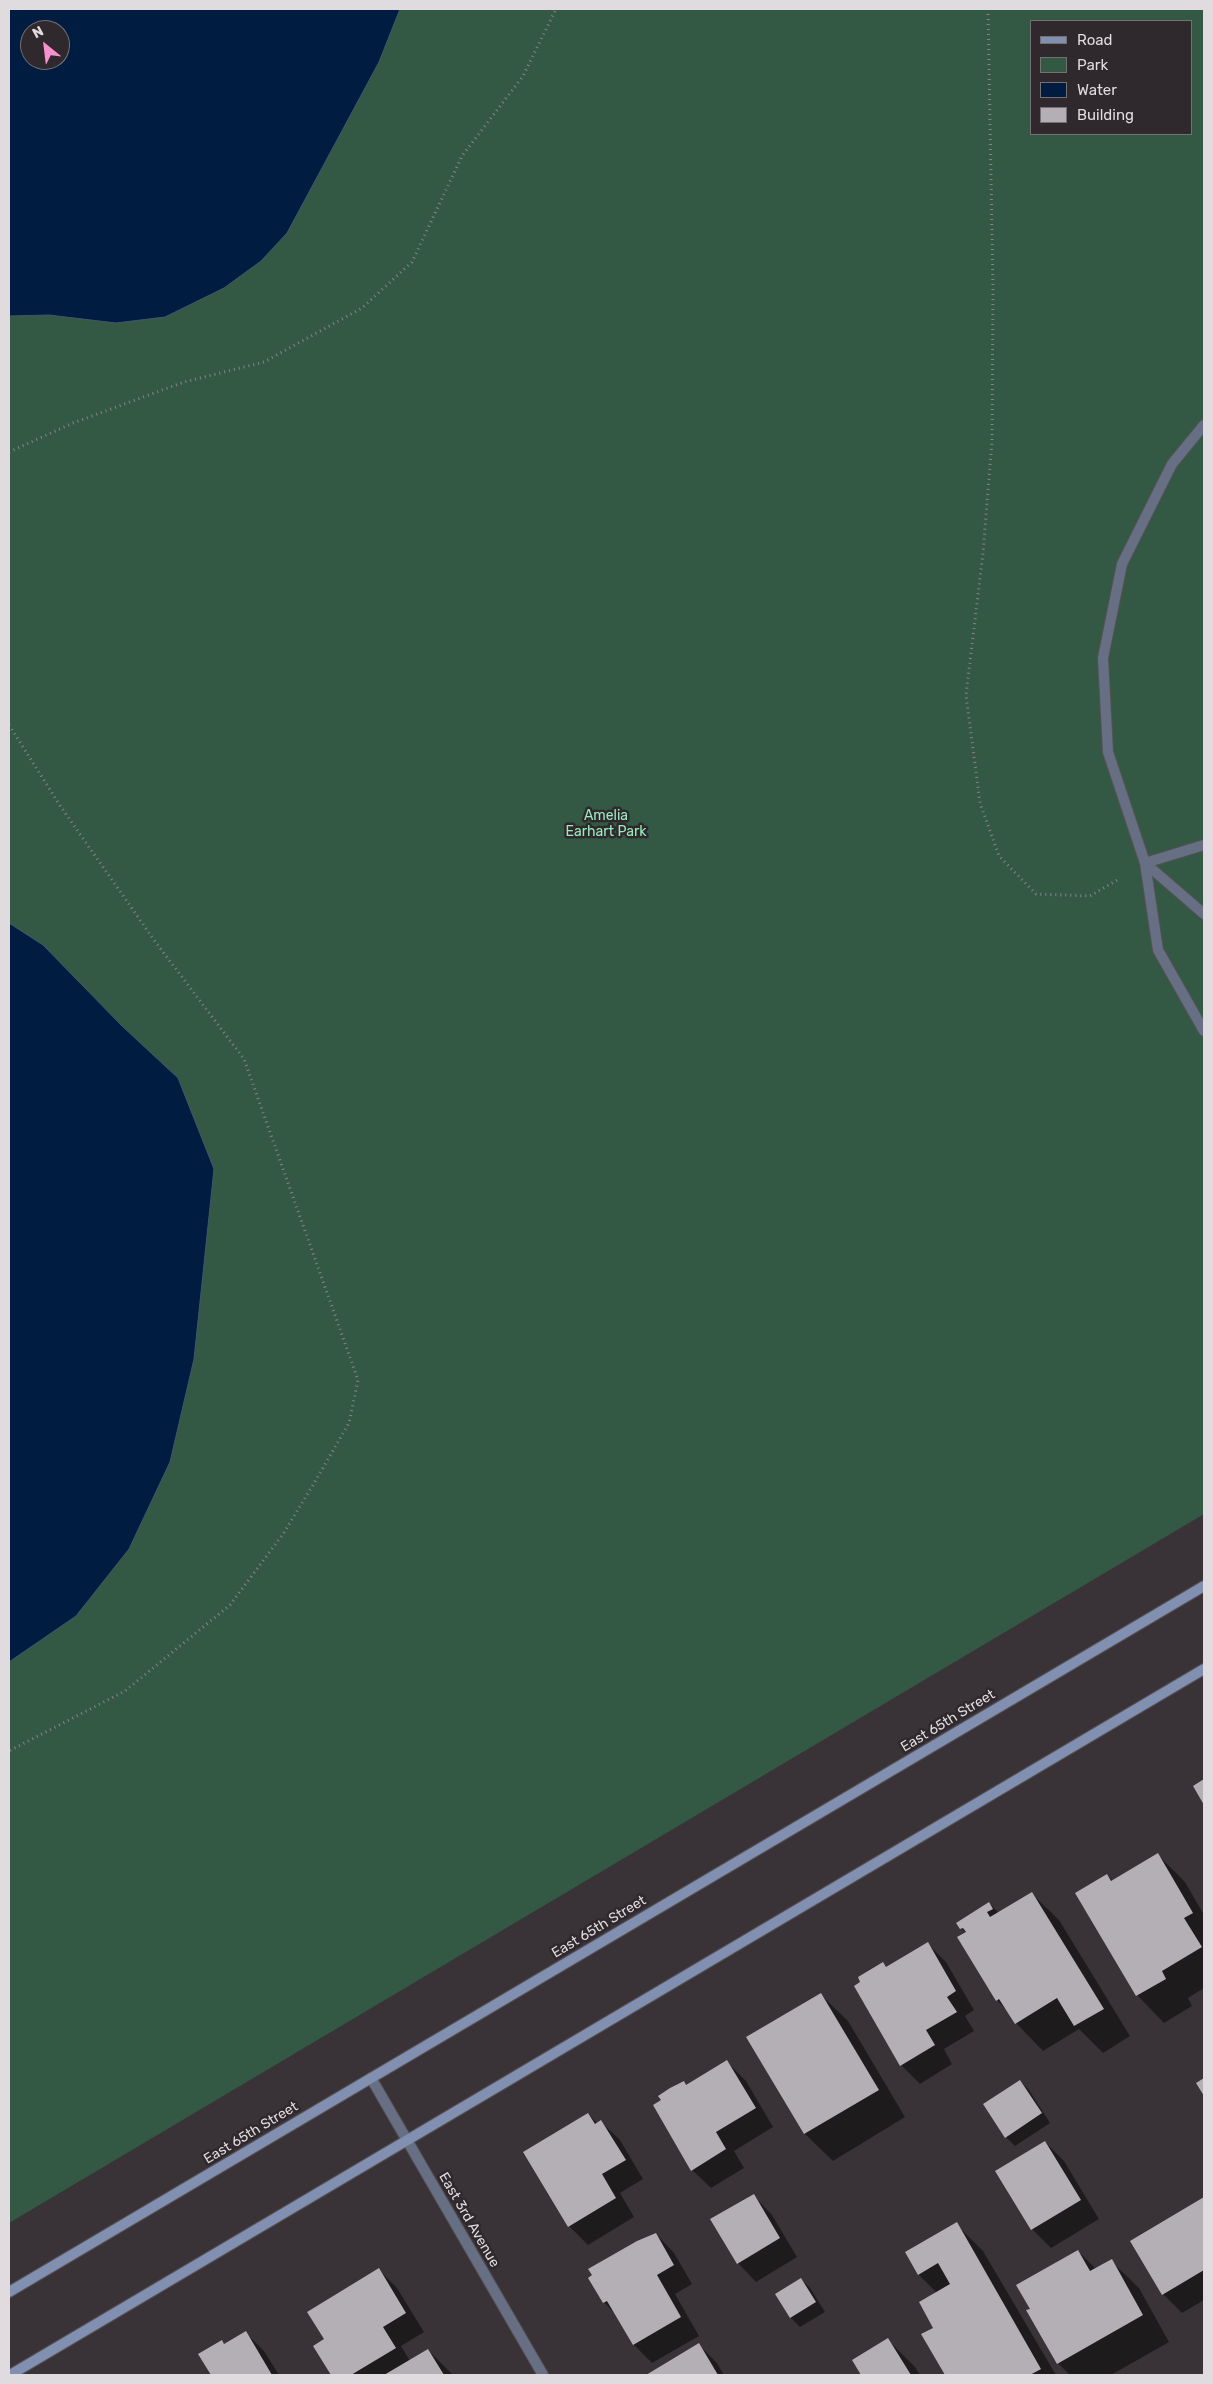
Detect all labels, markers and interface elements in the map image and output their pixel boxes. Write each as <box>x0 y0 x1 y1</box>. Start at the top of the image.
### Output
north arrow <box>20 20 70 70</box>
legend <box>1030 20 1193 135</box>
text: N <box>29 22 46 42</box>
text: Road <box>1077 31 1113 49</box>
text: Park <box>1077 56 1108 74</box>
text: Water <box>1077 81 1117 99</box>
text: Building <box>1077 106 1134 124</box>
park label: Amelia Earhart Park <box>565 808 647 840</box>
street label: East 65th Street <box>898 1686 998 1756</box>
street label: East 65th Street <box>549 1892 649 1962</box>
street label: East 65th Street <box>201 2098 301 2168</box>
street label: East 3rd Avenue <box>435 2170 503 2270</box>

